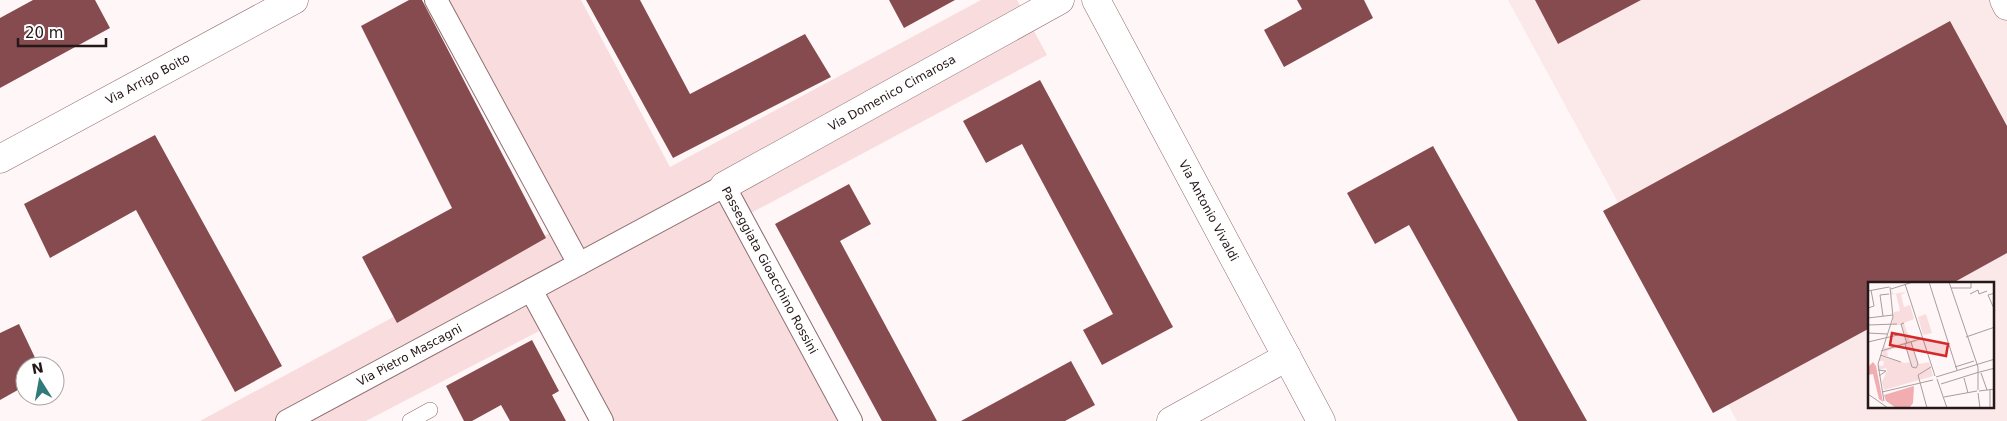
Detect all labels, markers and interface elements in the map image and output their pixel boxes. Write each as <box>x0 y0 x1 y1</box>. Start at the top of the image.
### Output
scale bar <box>18 15 105 47</box>
text: 20 m <box>25 24 63 42</box>
street label: Via Arrigo Boito <box>103 51 192 107</box>
street label: Via Domenico Cimarosa <box>826 52 958 134</box>
street label: Via Antonio Vivaldi <box>1176 158 1241 264</box>
street label: Passeggiata Gioacchino Rossini <box>719 184 820 356</box>
inset map <box>1868 282 1994 408</box>
street label: Via Pietro Mascagni <box>354 321 464 389</box>
north arrow <box>15 356 65 406</box>
text: N <box>30 359 45 377</box>

